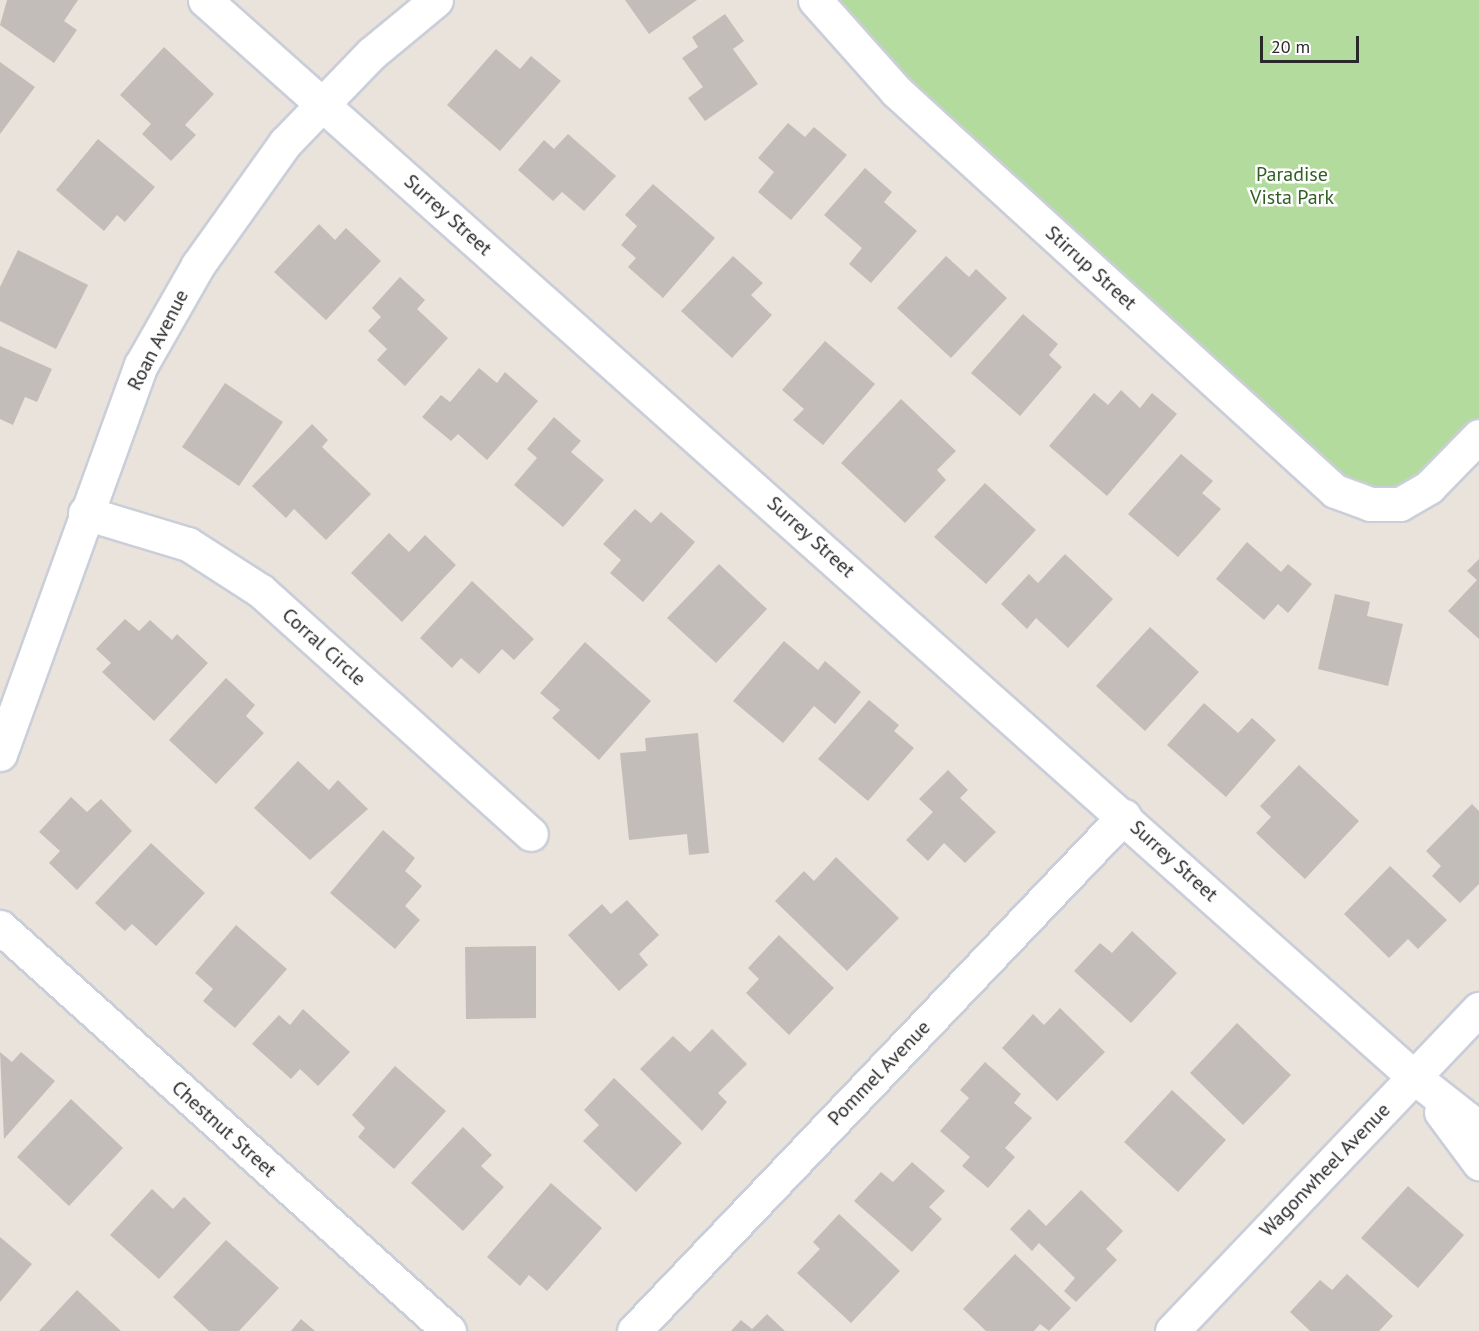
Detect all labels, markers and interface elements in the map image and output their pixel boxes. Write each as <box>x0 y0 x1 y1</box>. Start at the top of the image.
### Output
scale bar <box>1263 24 1362 62</box>
text: 20 m <box>1271 35 1310 58</box>
park label: Paradise Vista Park <box>1250 163 1334 210</box>
street label: Surrey Street <box>399 169 497 261</box>
street label: Stirrup Street <box>1040 221 1142 315</box>
street label: Roan Avenue <box>122 285 194 395</box>
street label: Surrey Street <box>762 491 860 583</box>
street label: Corral Circle <box>277 603 371 691</box>
street label: Surrey Street <box>1125 815 1223 907</box>
street label: Pommel Avenue <box>823 1015 935 1131</box>
street label: Chestnut Street <box>167 1076 281 1182</box>
street label: Wagonwheel Avenue <box>1255 1098 1395 1242</box>

